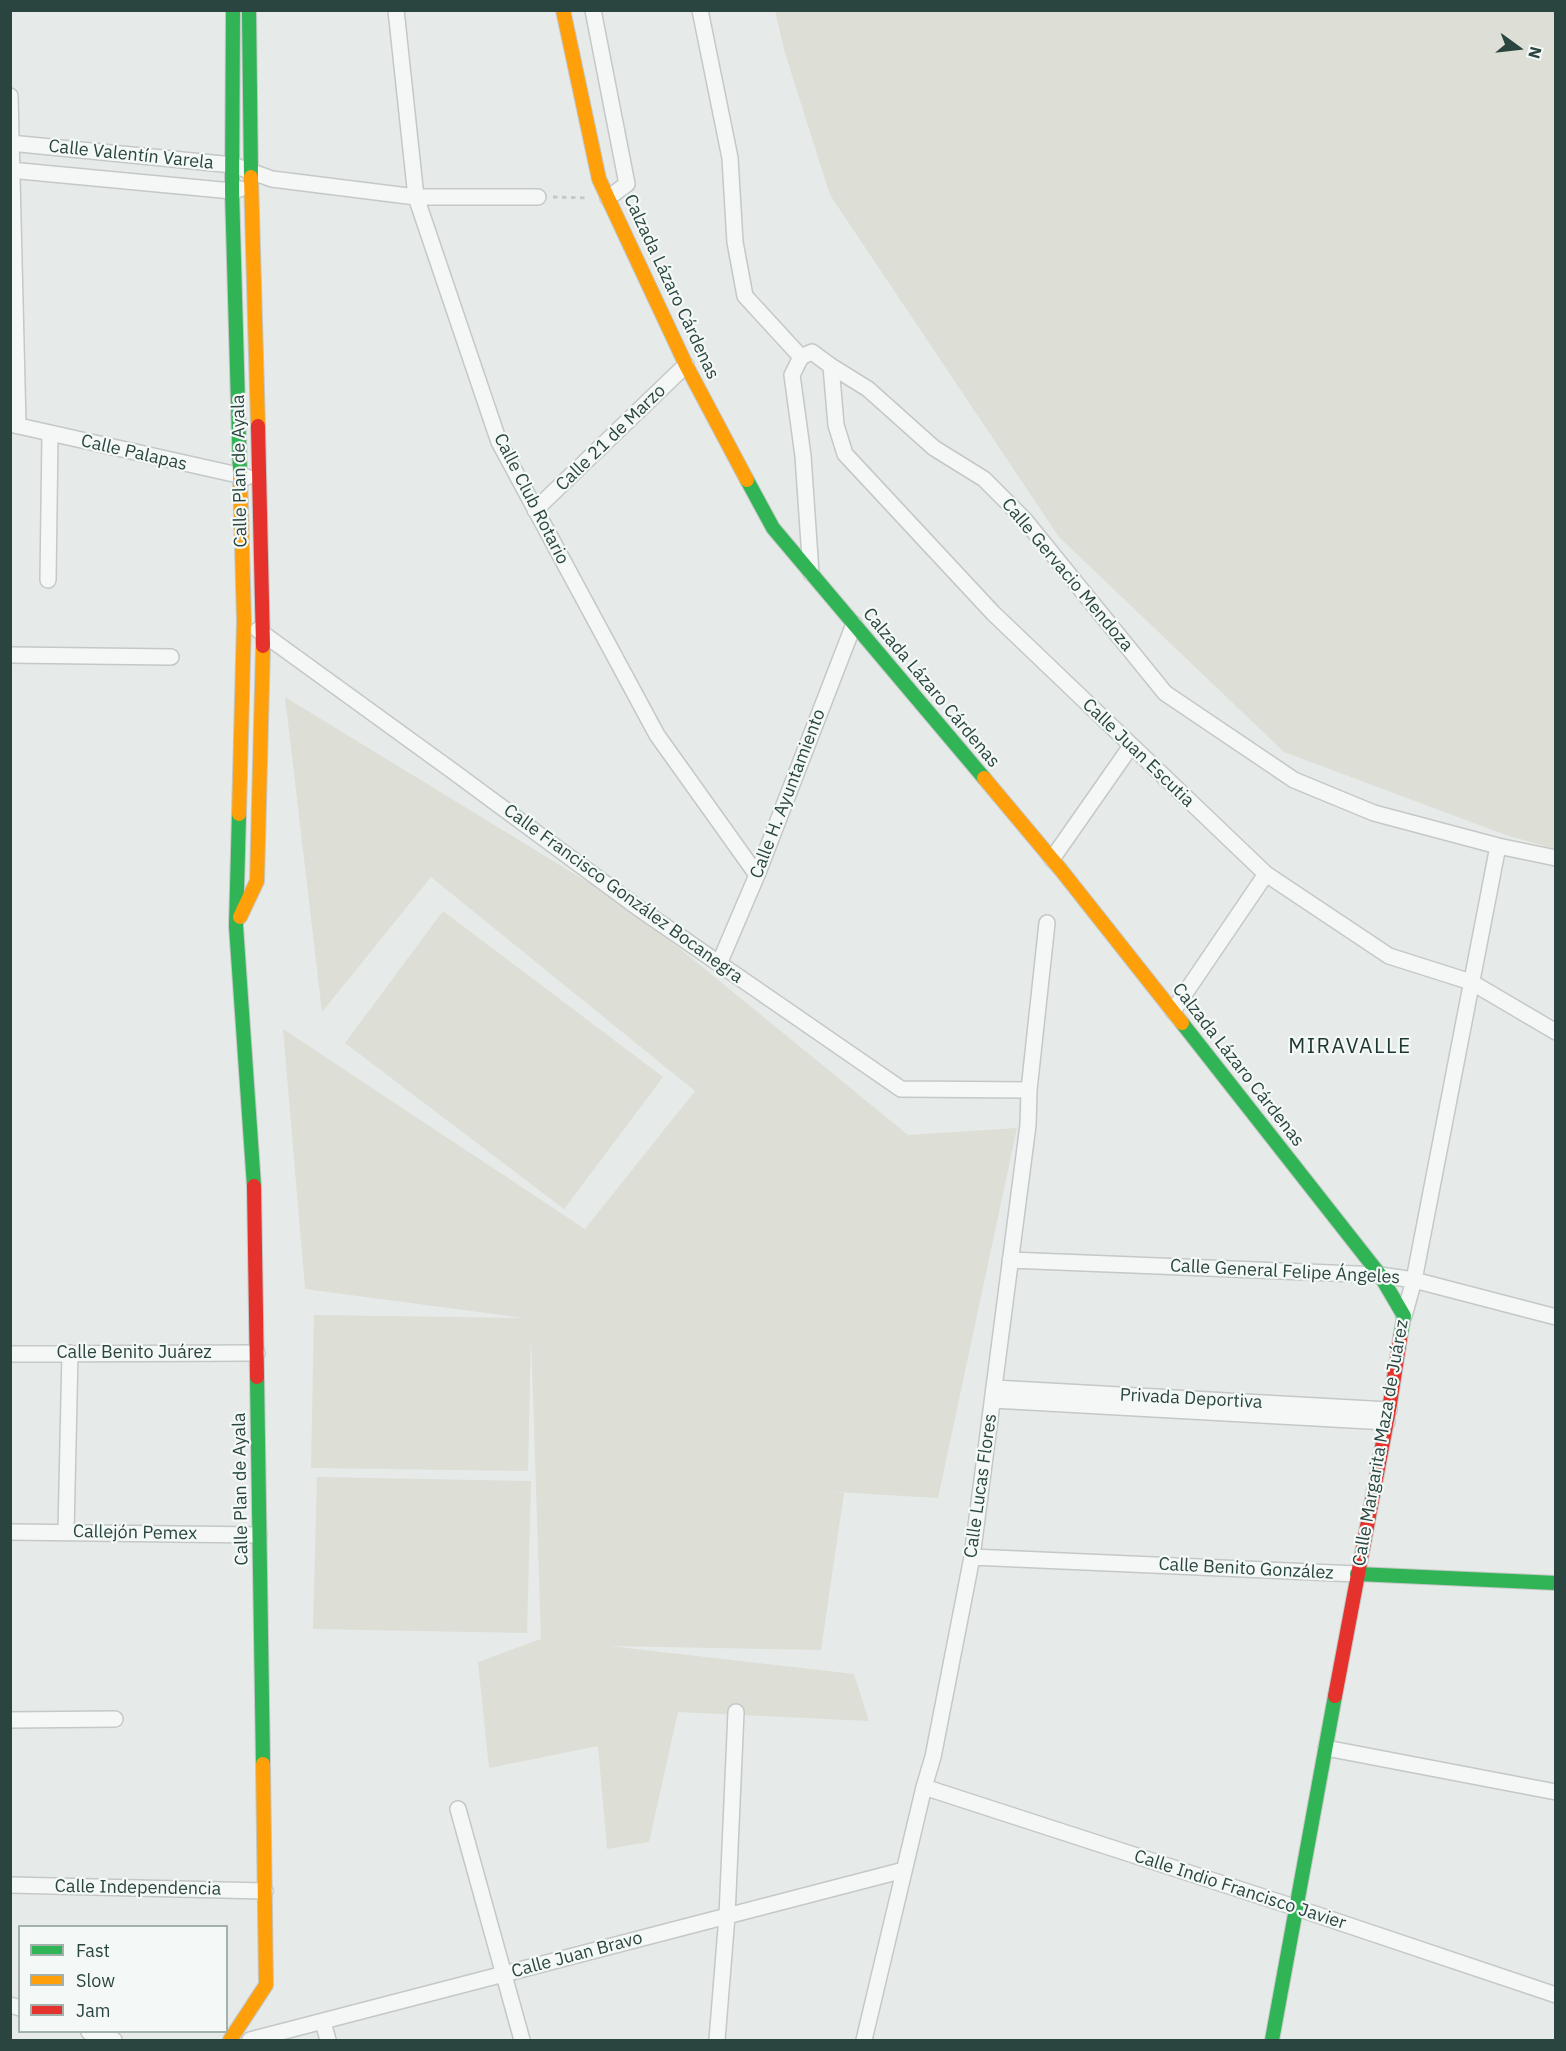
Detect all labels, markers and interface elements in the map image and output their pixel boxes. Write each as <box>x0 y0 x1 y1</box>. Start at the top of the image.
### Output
north arrow <box>1488 18 1548 78</box>
text: N <box>1524 44 1547 61</box>
street label: Calle Valentín Varela <box>47 136 215 174</box>
street label: Calzada Lázaro Cárdenas <box>619 191 723 383</box>
street label: Calle 21 de Marzo <box>552 380 670 496</box>
street label: Calle Plan de Ayala <box>228 394 252 548</box>
street label: Calle Palapas <box>79 430 189 476</box>
street label: Calle Club Rotario <box>489 430 573 568</box>
street label: Calle Gervacio Mendoza <box>997 494 1137 656</box>
street label: Calzada Lázaro Cárdenas <box>858 604 1004 772</box>
street label: Calle Juan Escutia <box>1078 694 1198 812</box>
street label: Calle H. Ayuntamiento <box>746 706 830 882</box>
street label: Calle Francisco González Bocanegra <box>499 800 747 988</box>
street label: Calzada Lázaro Cárdenas <box>1167 979 1309 1151</box>
district label: MIRAVALLE <box>1288 1034 1412 1060</box>
street label: Calle General Felipe Ángeles <box>1169 1255 1401 1289</box>
street label: Calle Margarita Maza de Juárez <box>1349 1318 1413 1568</box>
street label: Calle Benito Juárez <box>56 1342 212 1364</box>
street label: Privada Deportiva <box>1119 1384 1263 1414</box>
street label: Calle Plan de Ayala <box>229 1412 253 1566</box>
street label: Calle Lucas Flores <box>960 1412 1002 1560</box>
street label: Callejón Pemex <box>73 1521 197 1545</box>
street label: Calle Benito González <box>1158 1554 1334 1584</box>
street label: Calle Indio Francisco Javier <box>1131 1846 1349 1934</box>
street label: Calle Independencia <box>55 1876 221 1900</box>
legend <box>18 1925 228 2033</box>
street label: Calle Juan Bravo <box>509 1927 645 1983</box>
text: Fast <box>76 1939 110 1962</box>
text: Slow <box>76 1969 115 1992</box>
text: Jam <box>76 1999 111 2022</box>

